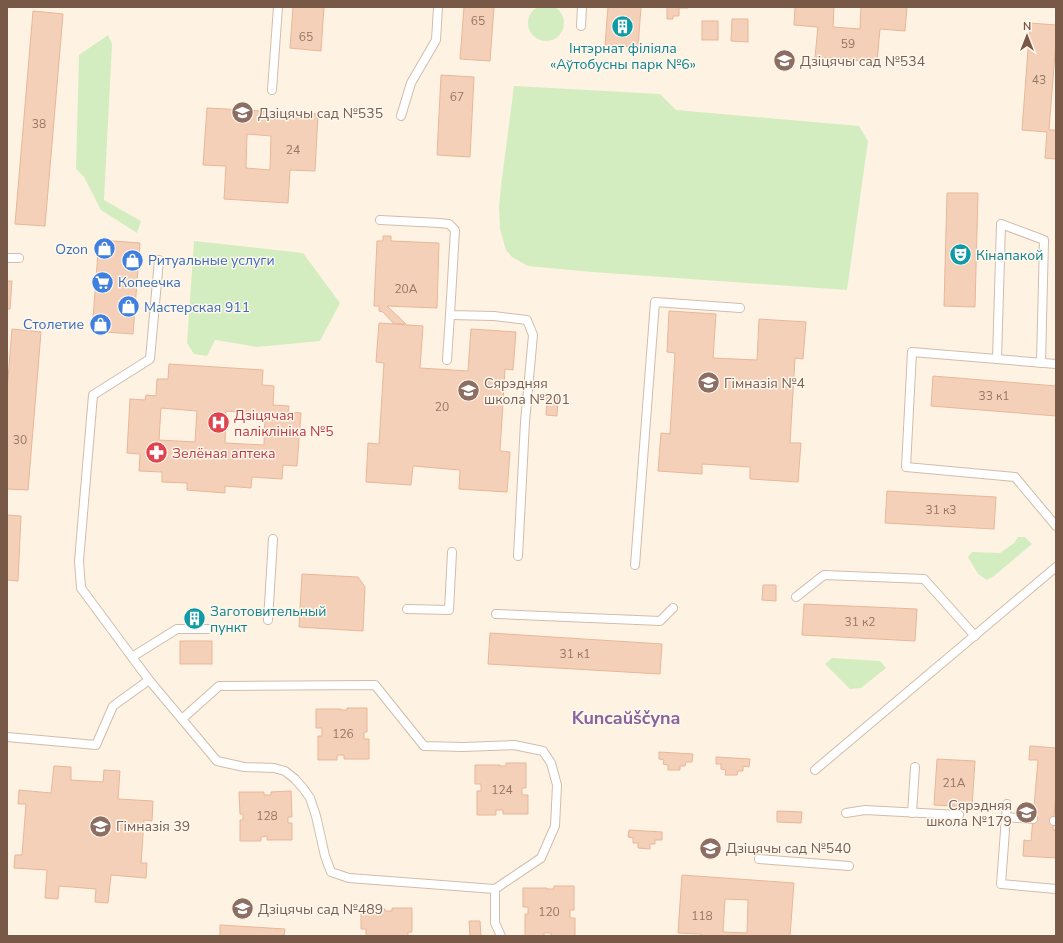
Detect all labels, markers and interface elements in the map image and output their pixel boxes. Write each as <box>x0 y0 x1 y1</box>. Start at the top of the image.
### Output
house number: 65 <box>471 13 485 29</box>
building icon: Інтэрнат філіяла «Аўтобусны парк №6» <box>610 13 636 39</box>
north arrow <box>1007 16 1047 56</box>
text: N <box>1023 19 1031 34</box>
house number: 65 <box>299 29 313 45</box>
house number: 59 <box>841 36 855 52</box>
place label: Інтэрнат філіяла «Аўтобусны парк №6» <box>550 39 696 74</box>
school or university icon: Дзіцячы сад №534 <box>772 48 798 74</box>
place label: Дзіцячы сад №534 <box>800 52 925 71</box>
house number: 43 <box>1032 72 1046 88</box>
house number: 67 <box>450 89 464 105</box>
school or university icon: Дзіцячы сад №535 <box>230 100 256 126</box>
place label: Дзіцячы сад №535 <box>258 104 383 123</box>
house number: 38 <box>32 116 46 132</box>
house number: 24 <box>286 142 300 158</box>
shop icon: Ozon <box>91 236 117 262</box>
place label: Ozon <box>55 240 88 259</box>
theatre icon: Кінапакой <box>947 242 973 268</box>
place label: Кінапакой <box>976 246 1043 265</box>
shop icon: Ритуальные услуги <box>119 247 145 273</box>
place label: Ритуальные услуги <box>148 251 275 270</box>
supermarket icon: Копеечка <box>90 269 116 295</box>
place label: Копеечка <box>118 273 181 292</box>
house number: 20А <box>394 281 418 297</box>
shop icon: Мастерская 911 <box>115 294 141 320</box>
place label: Мастерская 911 <box>144 298 250 317</box>
shop icon: Столетие <box>87 311 113 337</box>
place label: Столетие <box>23 315 84 334</box>
school or university icon: Гімназія №4 <box>695 370 721 396</box>
place label: Сярэдняя школа №201 <box>484 374 570 409</box>
place label: Гімназія №4 <box>724 374 805 393</box>
school or university icon: Сярэдняя школа №201 <box>455 378 481 404</box>
house number: 33 к1 <box>979 388 1010 404</box>
house number: 20 <box>435 399 449 415</box>
place label: Дзіцячая паліклініка №5 <box>234 406 334 441</box>
hospital icon: Дзіцячая паліклініка №5 <box>206 410 232 436</box>
house number: 30 <box>13 432 27 448</box>
pharmacy icon: Зелёная аптека <box>143 440 169 466</box>
place label: Зелёная аптека <box>172 444 276 463</box>
house number: 31 к3 <box>926 502 957 518</box>
place label: Заготовительный пункт <box>210 602 326 637</box>
building icon: Заготовительный пункт <box>182 606 208 632</box>
house number: 31 к2 <box>845 614 876 630</box>
house number: 31 к1 <box>560 646 591 662</box>
district label: Kuncaŭščyna <box>572 706 680 730</box>
house number: 126 <box>332 726 354 742</box>
house number: 21А <box>942 775 966 791</box>
house number: 124 <box>491 782 513 798</box>
place label: Сярэдняя школа №179 <box>926 796 1012 831</box>
school or university icon: Сярэдняя школа №179 <box>1014 800 1040 826</box>
house number: 128 <box>256 808 278 824</box>
school or university icon: Гімназія 39 <box>87 813 113 839</box>
place label: Гімназія 39 <box>116 817 190 836</box>
school or university icon: Дзіцячы сад №540 <box>698 835 724 861</box>
place label: Дзіцячы сад №540 <box>726 839 851 858</box>
school or university icon: Дзіцячы сад №489 <box>229 896 255 922</box>
place label: Дзіцячы сад №489 <box>258 900 383 919</box>
house number: 120 <box>538 904 560 920</box>
house number: 118 <box>691 908 713 924</box>

